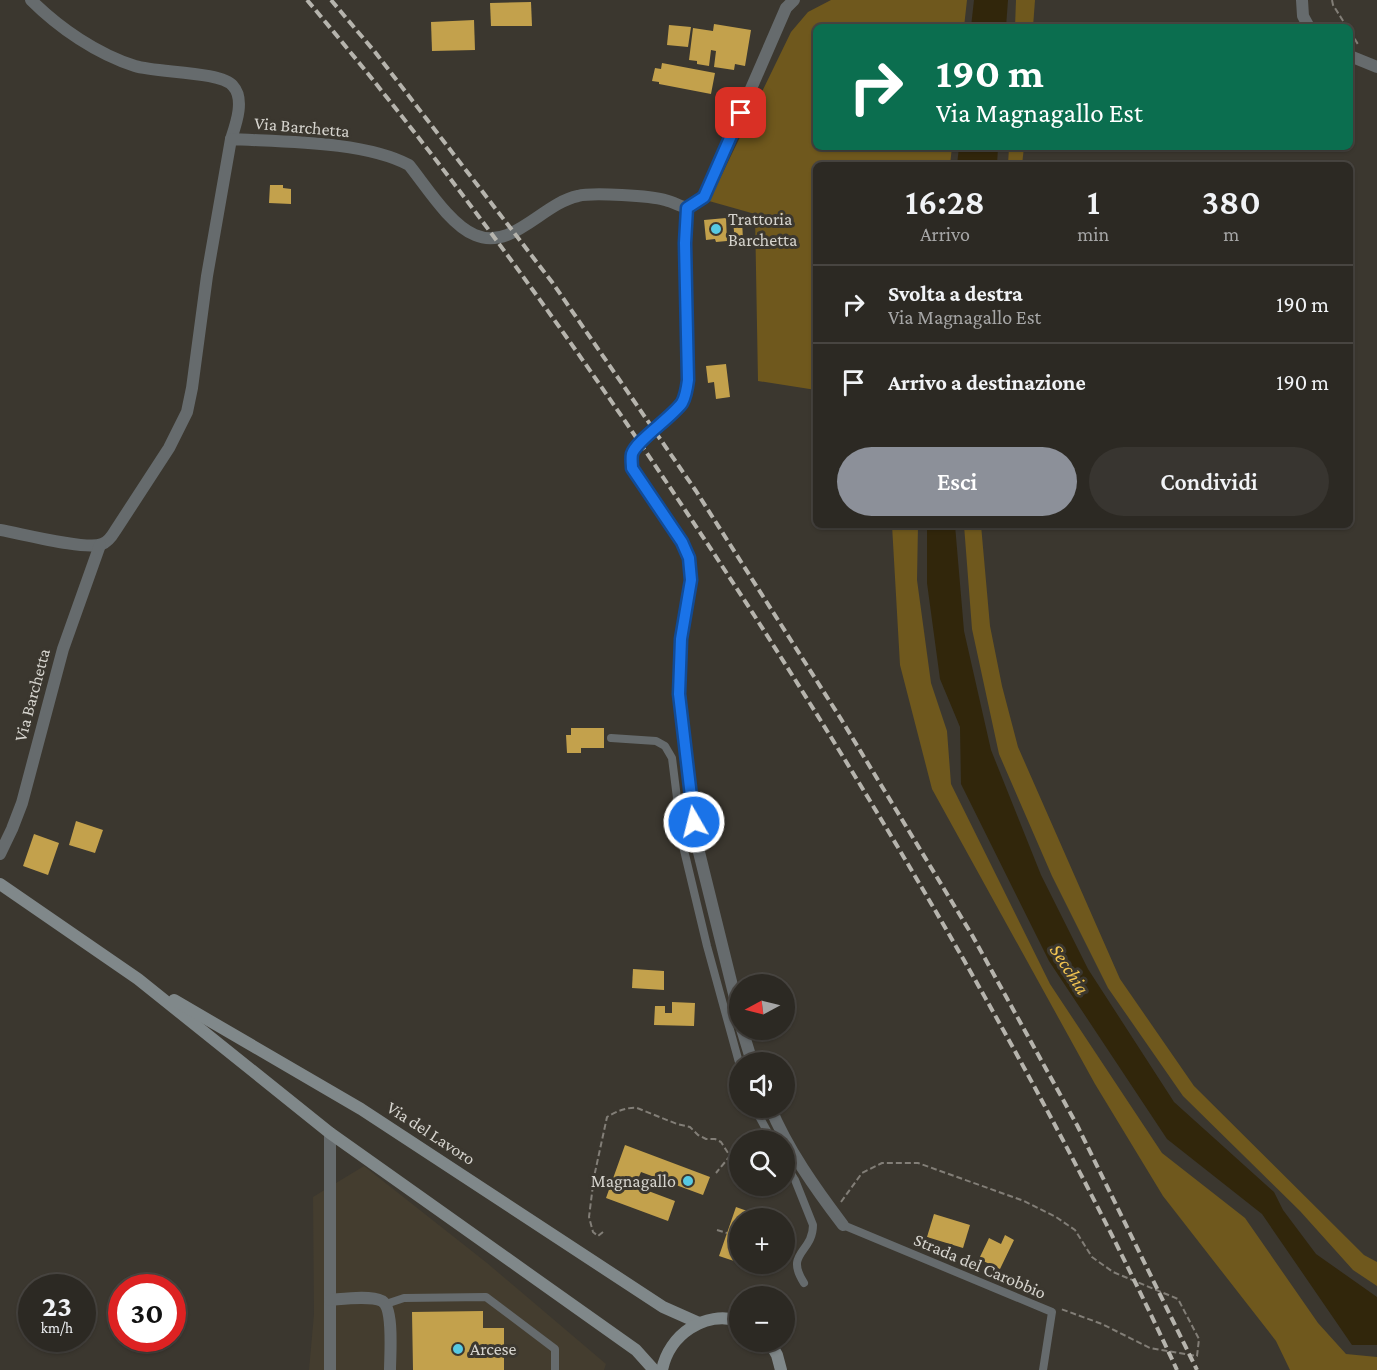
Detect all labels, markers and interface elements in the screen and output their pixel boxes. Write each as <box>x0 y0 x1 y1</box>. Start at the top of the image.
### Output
icon: right <box>837 48 915 126</box>
text: 190 m <box>936 49 1044 96</box>
pin <box>715 87 766 138</box>
icon: arrive <box>724 96 757 129</box>
text: Via Magnagallo Est <box>936 98 1143 128</box>
street label: Via Barchetta <box>253 113 351 141</box>
text: 16:28 <box>905 182 985 222</box>
text: 1 <box>1087 182 1100 222</box>
text: 380 <box>1202 182 1261 222</box>
place label: Trattoria Barchetta <box>728 209 797 250</box>
marker: Trattoria Barchetta <box>709 222 723 236</box>
text: Arrivo <box>920 223 970 245</box>
text: min <box>1077 223 1109 245</box>
text: m <box>1223 223 1239 245</box>
text: Svolta a destra <box>888 281 1023 306</box>
icon: right <box>837 288 870 321</box>
text: 190 m <box>1276 292 1329 317</box>
text: Via Magnagallo Est <box>888 306 1041 328</box>
icon: arrive <box>837 366 870 399</box>
text: Arrivo a destinazione <box>888 370 1086 395</box>
text: 190 m <box>1276 370 1329 395</box>
button: Esci <box>837 447 1077 516</box>
button: Condividi <box>1089 447 1329 516</box>
street label: Via Barchetta <box>10 646 54 744</box>
position arrow <box>662 790 726 854</box>
water label: Secchia <box>1046 940 1094 998</box>
north arrow <box>729 974 795 1040</box>
map controls <box>729 974 795 1352</box>
button: sound <box>729 1052 795 1118</box>
street label: Via del Lavoro <box>383 1097 479 1169</box>
button: search <box>729 1130 795 1196</box>
place label: Magnagallo <box>591 1171 676 1191</box>
marker: Magnagallo <box>681 1174 695 1188</box>
button: + <box>729 1208 795 1274</box>
street label: Strada del Carobbio <box>911 1229 1049 1303</box>
speed limit sign: 30 <box>108 1274 186 1352</box>
button: − <box>729 1286 795 1352</box>
text: 23 <box>42 1289 72 1322</box>
text: km/h <box>41 1320 73 1336</box>
place label: Arcese <box>470 1339 517 1359</box>
marker: Arcese <box>451 1342 465 1356</box>

